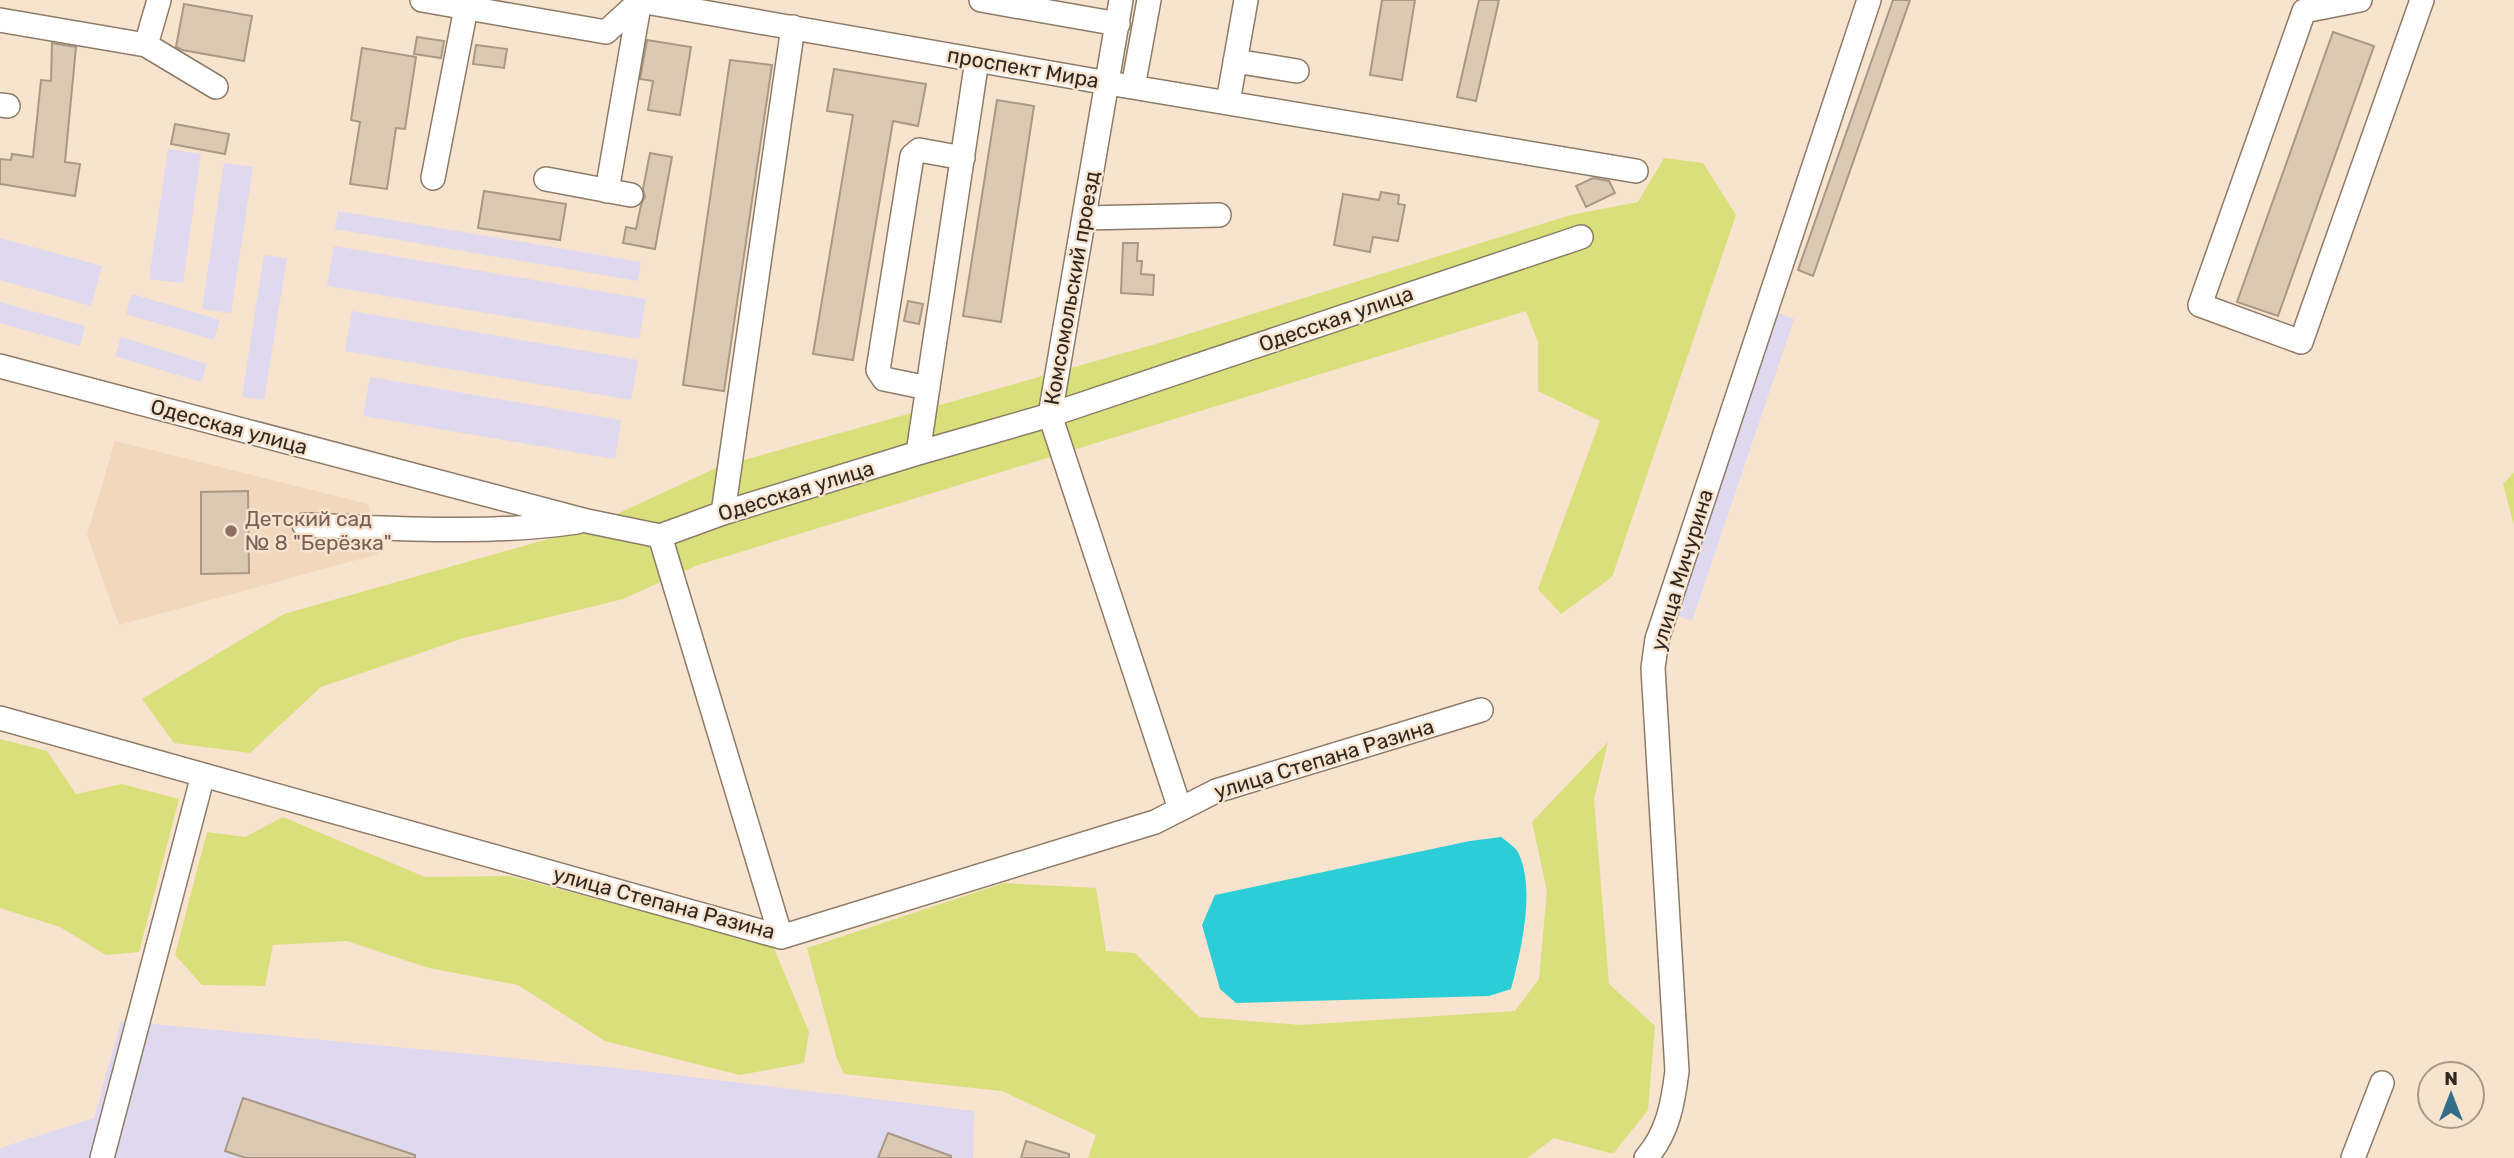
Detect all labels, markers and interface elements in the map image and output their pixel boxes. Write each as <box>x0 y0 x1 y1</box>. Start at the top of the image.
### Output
street label: проспект Мира <box>945 42 1101 93</box>
street label: Комсомольский проезд <box>1039 169 1104 407</box>
street label: Одесская улица <box>1255 280 1416 357</box>
street label: Одесская улица <box>148 394 310 460</box>
street label: Одесская улица <box>715 455 877 526</box>
street label: улица Мичурина <box>1645 486 1718 654</box>
place label: Детский сад № 8 "Берёзка" <box>245 506 392 555</box>
marker: Детский сад № 8 "Берёзка" <box>223 523 239 539</box>
street label: улица Степана Разина <box>1211 713 1437 804</box>
street label: улица Степана Разина <box>550 861 778 944</box>
north arrow <box>2416 1060 2486 1130</box>
text: N <box>2444 1067 2458 1090</box>

